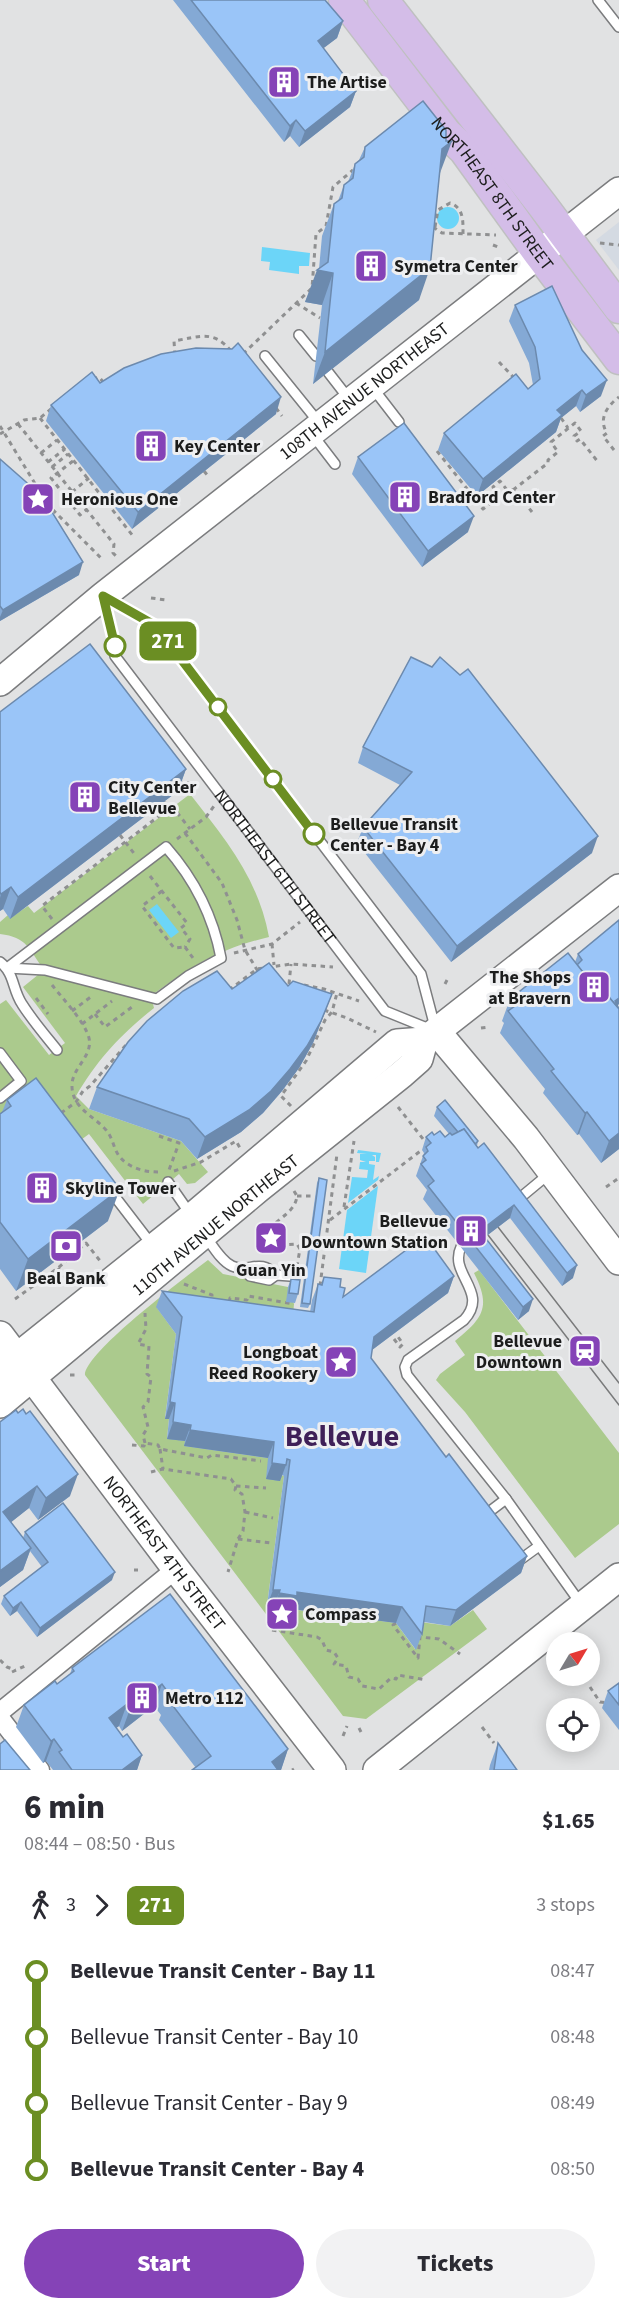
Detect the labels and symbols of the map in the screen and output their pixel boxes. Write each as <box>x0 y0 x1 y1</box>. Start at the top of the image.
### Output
building icon: The Artise <box>266 64 302 100</box>
place label: The Artise <box>307 70 387 95</box>
street label: NORTHEAST 8TH STREET <box>425 111 560 276</box>
building icon: Symetra Center <box>353 248 389 284</box>
place label: Symetra Center <box>394 254 519 279</box>
street label: 108TH AVENUE NORTHEAST <box>274 316 455 466</box>
building icon: Key Center <box>133 428 169 464</box>
place label: Key Center <box>174 434 261 459</box>
building icon: Bradford Center <box>387 479 423 515</box>
place icon: Heronious One <box>20 481 56 517</box>
place label: Bradford Center <box>428 485 556 510</box>
place label: Heronious One <box>61 487 178 512</box>
line badge: 271 <box>134 622 202 660</box>
unlabelled marker <box>104 635 126 657</box>
unlabelled marker <box>209 698 227 716</box>
unlabelled marker <box>264 770 282 788</box>
place label: City Center Bellevue <box>108 775 197 821</box>
building icon: City Center Bellevue <box>67 779 103 815</box>
street label: NORTHEAST 6TH STREET <box>208 784 342 950</box>
place label: Bellevue Transit Center - Bay 4 <box>330 812 458 858</box>
marker: Bellevue Transit Center - Bay 4 <box>303 823 325 845</box>
place label: The Shops at Bravern <box>488 965 571 1011</box>
building icon: The Shops at Bravern <box>576 969 612 1005</box>
street label: 110TH AVENUE NORTHEAST <box>127 1148 304 1302</box>
building icon: Skyline Tower <box>24 1170 60 1206</box>
place label: Skyline Tower <box>65 1176 177 1201</box>
place label: Bellevue Downtown Station <box>301 1209 448 1255</box>
building icon: Bellevue Downtown Station <box>453 1213 489 1249</box>
place icon: Guan Yin <box>253 1220 289 1256</box>
bank icon: Beal Bank <box>48 1228 84 1264</box>
place label: Guan Yin <box>236 1258 306 1283</box>
place label: Beal Bank <box>27 1266 106 1291</box>
place label: Bellevue Downtown <box>476 1329 562 1375</box>
station icon: Bellevue Downtown <box>567 1333 603 1369</box>
place label: Longboat Reed Rookery <box>208 1340 319 1386</box>
place icon: Longboat Reed Rookery <box>323 1344 359 1380</box>
district label: Bellevue <box>285 1415 399 1458</box>
street label: NORTHEAST 4TH STREET <box>97 1470 232 1636</box>
place icon: Compass <box>264 1596 300 1632</box>
place label: Compass <box>305 1602 376 1627</box>
north arrow <box>546 1632 600 1686</box>
building icon: Metro 112 <box>124 1680 160 1716</box>
place label: Metro 112 <box>165 1686 244 1711</box>

